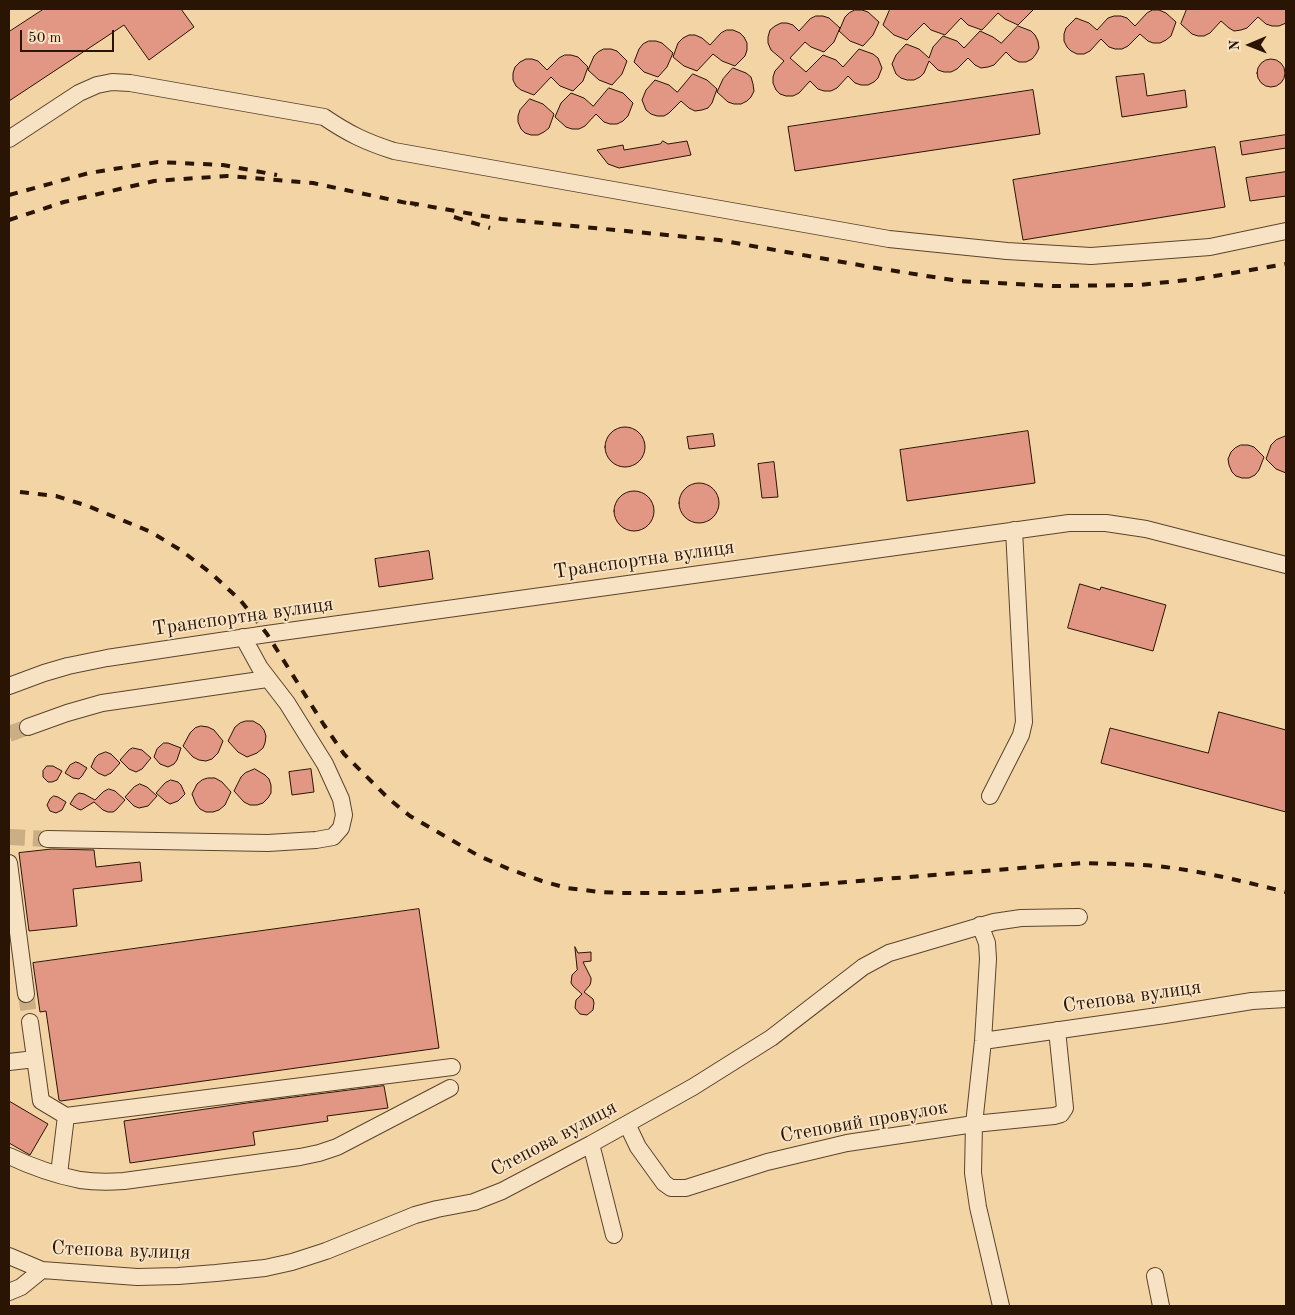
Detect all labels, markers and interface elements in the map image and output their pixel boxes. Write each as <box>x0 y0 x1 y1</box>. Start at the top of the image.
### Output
scale bar <box>22 20 116 52</box>
north arrow <box>1225 20 1275 70</box>
text: 50 m <box>28 31 62 46</box>
text: N <box>1228 40 1242 51</box>
street label: Транспортна вулиця <box>552 535 736 585</box>
street label: Транспортна вулиця <box>151 592 335 642</box>
street label: Степова вулиця <box>1061 975 1203 1019</box>
street label: Степовий провулок <box>778 1095 950 1149</box>
street label: Степова вулиця <box>487 1096 621 1182</box>
street label: Степова вулиця <box>51 1237 191 1265</box>

